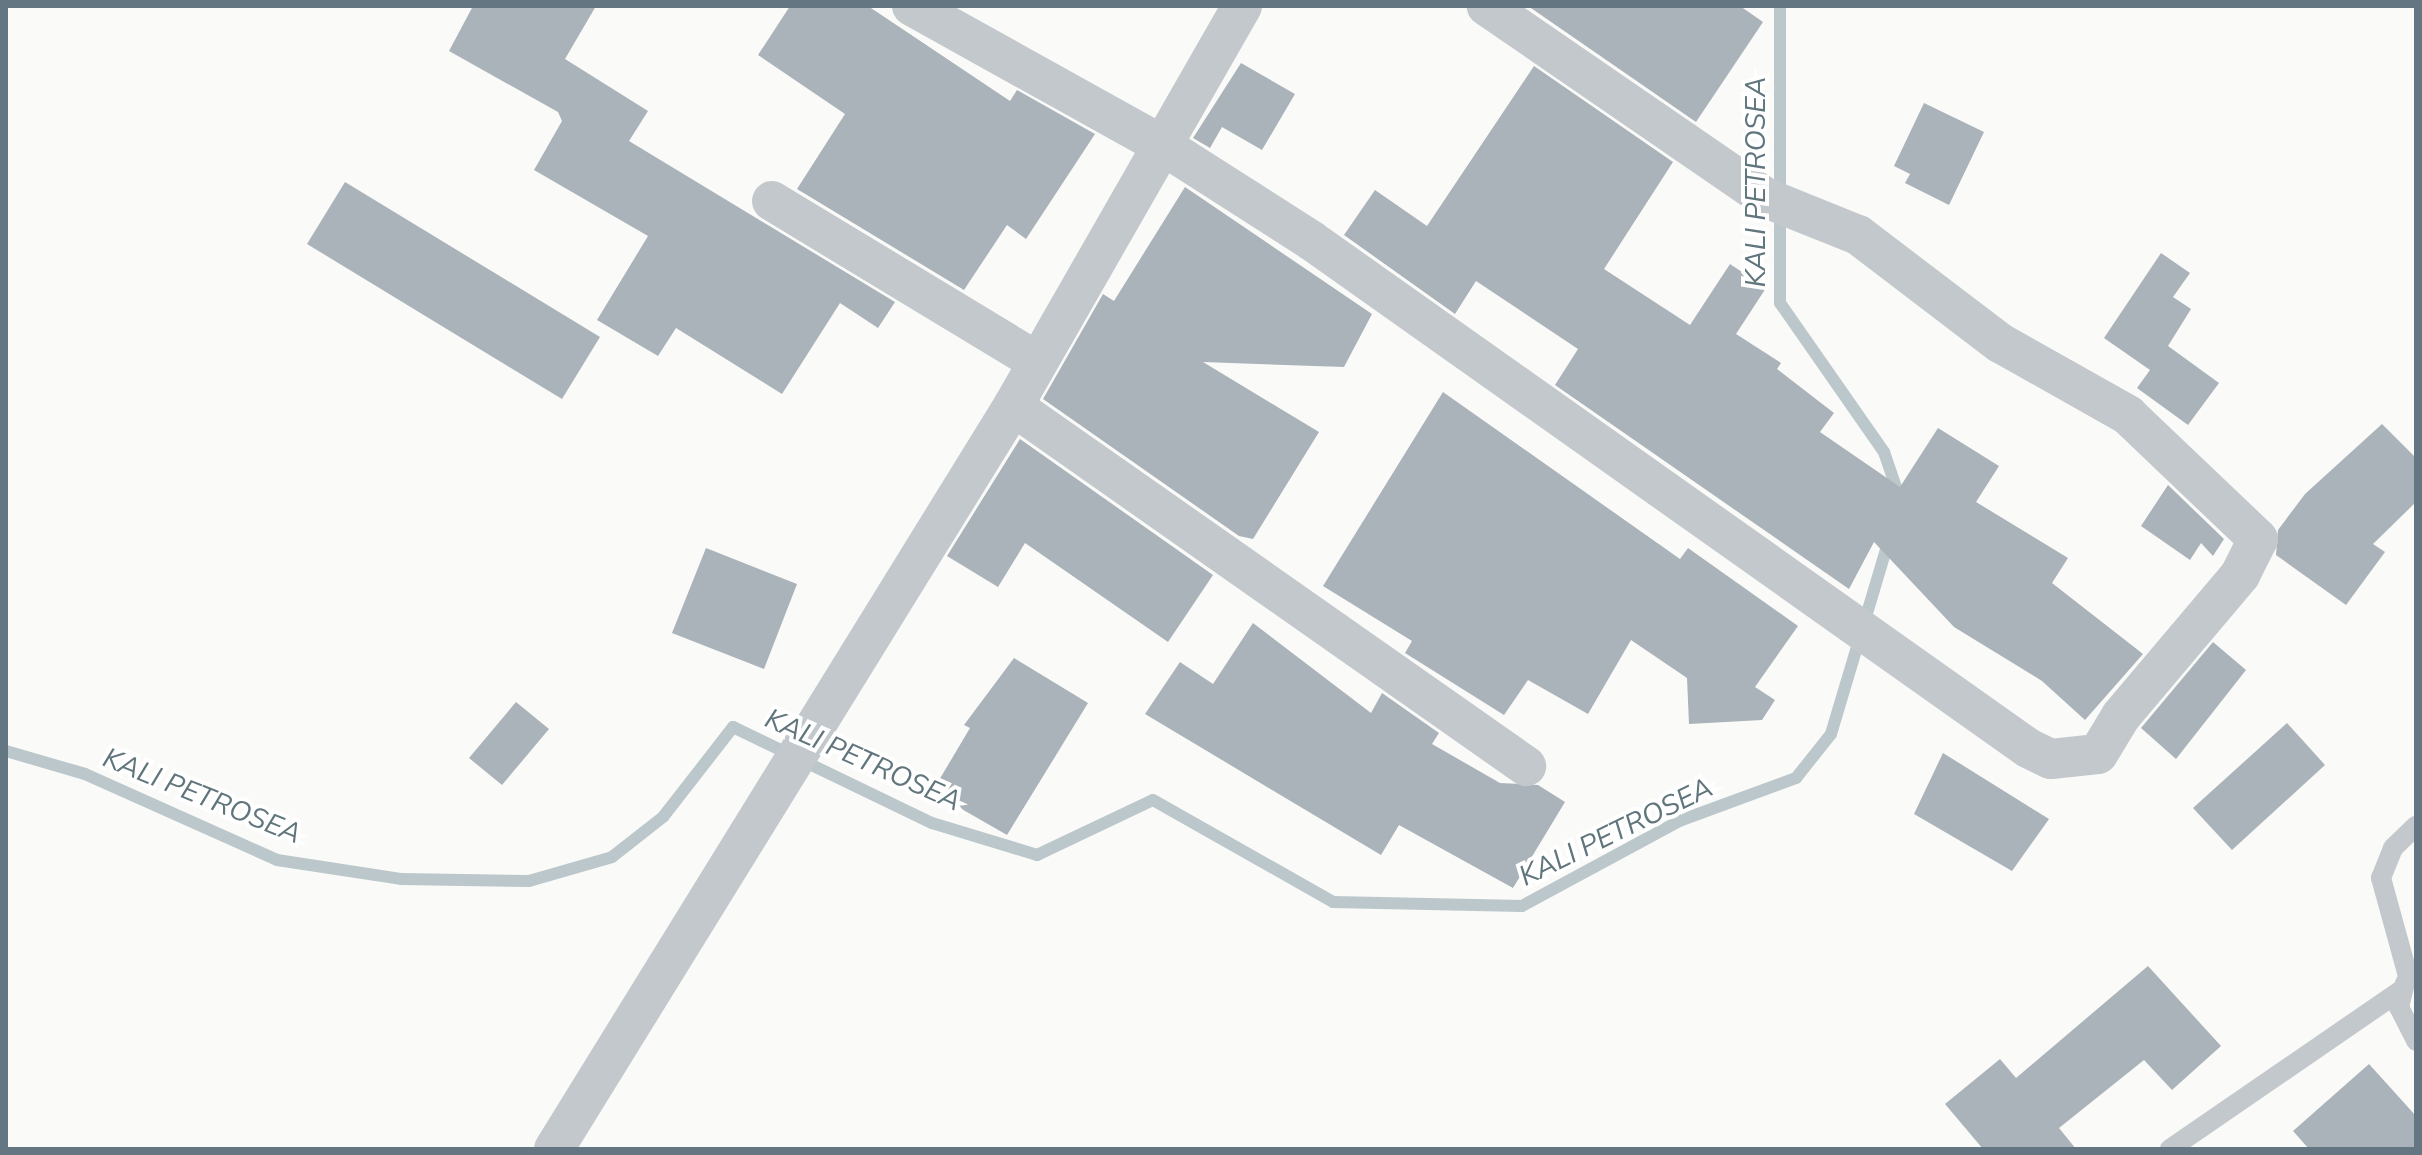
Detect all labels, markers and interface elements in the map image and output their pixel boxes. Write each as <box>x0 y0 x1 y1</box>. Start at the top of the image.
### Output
water label: KALI PETROSEA <box>1739 77 1773 287</box>
water label: KALI PETROSEA <box>760 702 966 818</box>
water label: KALI PETROSEA <box>98 741 306 851</box>
water label: KALI PETROSEA <box>1514 771 1718 893</box>

